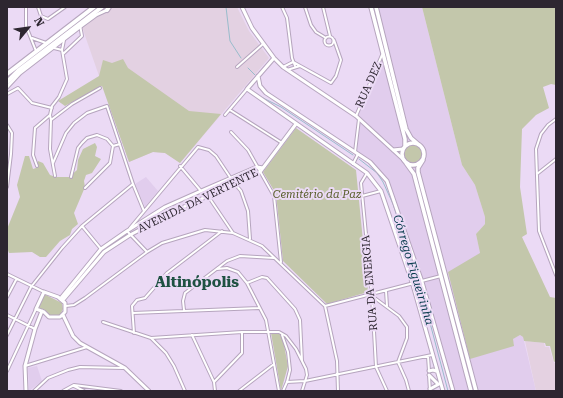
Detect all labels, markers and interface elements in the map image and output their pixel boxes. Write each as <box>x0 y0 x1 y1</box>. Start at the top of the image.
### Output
north arrow <box>8 8 48 48</box>
text: N <box>31 15 47 29</box>
street label: RUA DEZ <box>353 60 385 110</box>
street label: AVENIDA DA VERTENTE <box>136 166 260 236</box>
park label: Cemitério da Paz <box>273 188 361 202</box>
water label: Córrego Figueirinha <box>389 213 437 327</box>
street label: RUA DA ENERGIA <box>359 235 381 331</box>
district label: Altinópolis <box>155 274 239 292</box>

